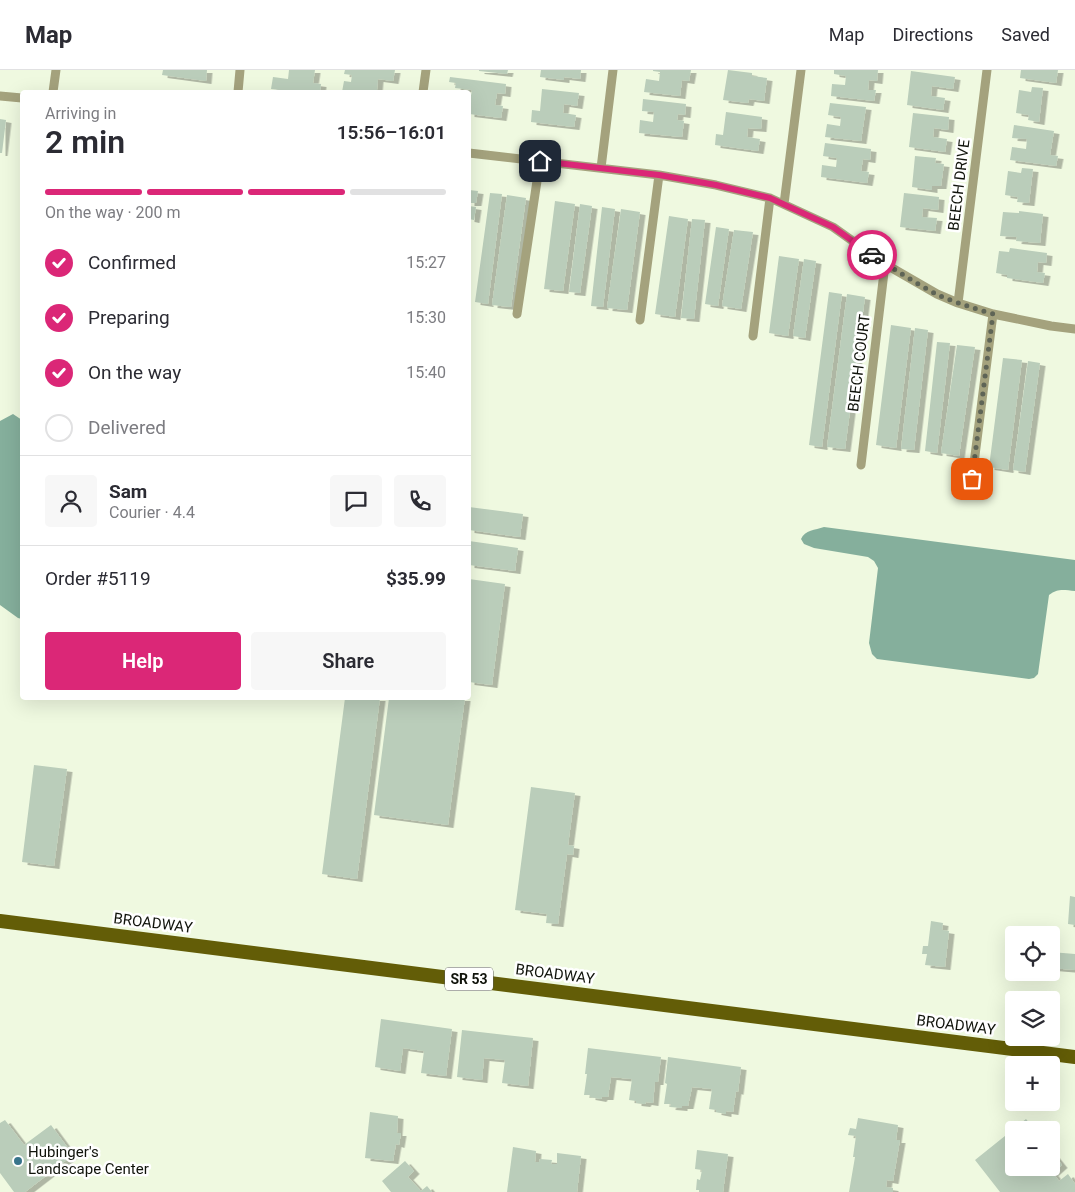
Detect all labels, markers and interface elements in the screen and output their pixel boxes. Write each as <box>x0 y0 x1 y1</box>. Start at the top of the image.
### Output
text: Map <box>25 21 72 49</box>
text: Map <box>829 24 864 45</box>
text: Directions <box>892 24 973 45</box>
text: Saved <box>1001 24 1050 45</box>
text: Arriving in <box>45 104 116 123</box>
text: 15:56–16:01 <box>337 121 446 144</box>
text: 2 min <box>45 123 125 161</box>
street label: BEECH DRIVE <box>944 138 974 232</box>
pin <box>519 140 561 182</box>
icon: home <box>526 147 554 175</box>
text: On the way · 200 m <box>45 203 181 222</box>
courier <box>847 230 897 280</box>
icon: car <box>858 241 886 269</box>
icon: check <box>45 249 73 277</box>
text: Confirmed <box>88 251 176 274</box>
text: 15:27 <box>406 253 446 272</box>
icon: check <box>45 304 73 332</box>
text: Preparing <box>88 306 170 329</box>
text: 15:30 <box>406 308 446 327</box>
street label: BEECH COURT <box>844 313 874 413</box>
icon: check <box>45 359 73 387</box>
text: On the way <box>88 361 181 384</box>
text: 15:40 <box>406 363 446 382</box>
text: Delivered <box>88 416 166 439</box>
pin <box>951 458 993 500</box>
icon: bag <box>958 465 986 493</box>
button: person <box>45 475 97 527</box>
button: chat <box>330 475 382 527</box>
button: phone <box>394 475 446 527</box>
text: Sam <box>109 480 147 503</box>
text: Courier · 4.4 <box>109 503 195 522</box>
text: Order #5119 <box>45 567 151 590</box>
text: $35.99 <box>386 567 446 590</box>
button: Help <box>45 632 241 690</box>
button: Share <box>251 632 446 690</box>
street label: BROADWAY <box>112 909 194 937</box>
map controls <box>1005 926 1060 1176</box>
button: locate <box>1005 926 1060 981</box>
street label: BROADWAY <box>514 960 596 988</box>
road number: SR 53 <box>445 968 493 991</box>
button: layers <box>1005 991 1060 1046</box>
street label: BROADWAY <box>915 1011 997 1039</box>
button: + <box>1005 1056 1060 1111</box>
button: − <box>1005 1121 1060 1176</box>
place label: Hubinger's Landscape Center <box>28 1143 149 1178</box>
marker: Hubinger's Landscape Center <box>12 1155 24 1167</box>

